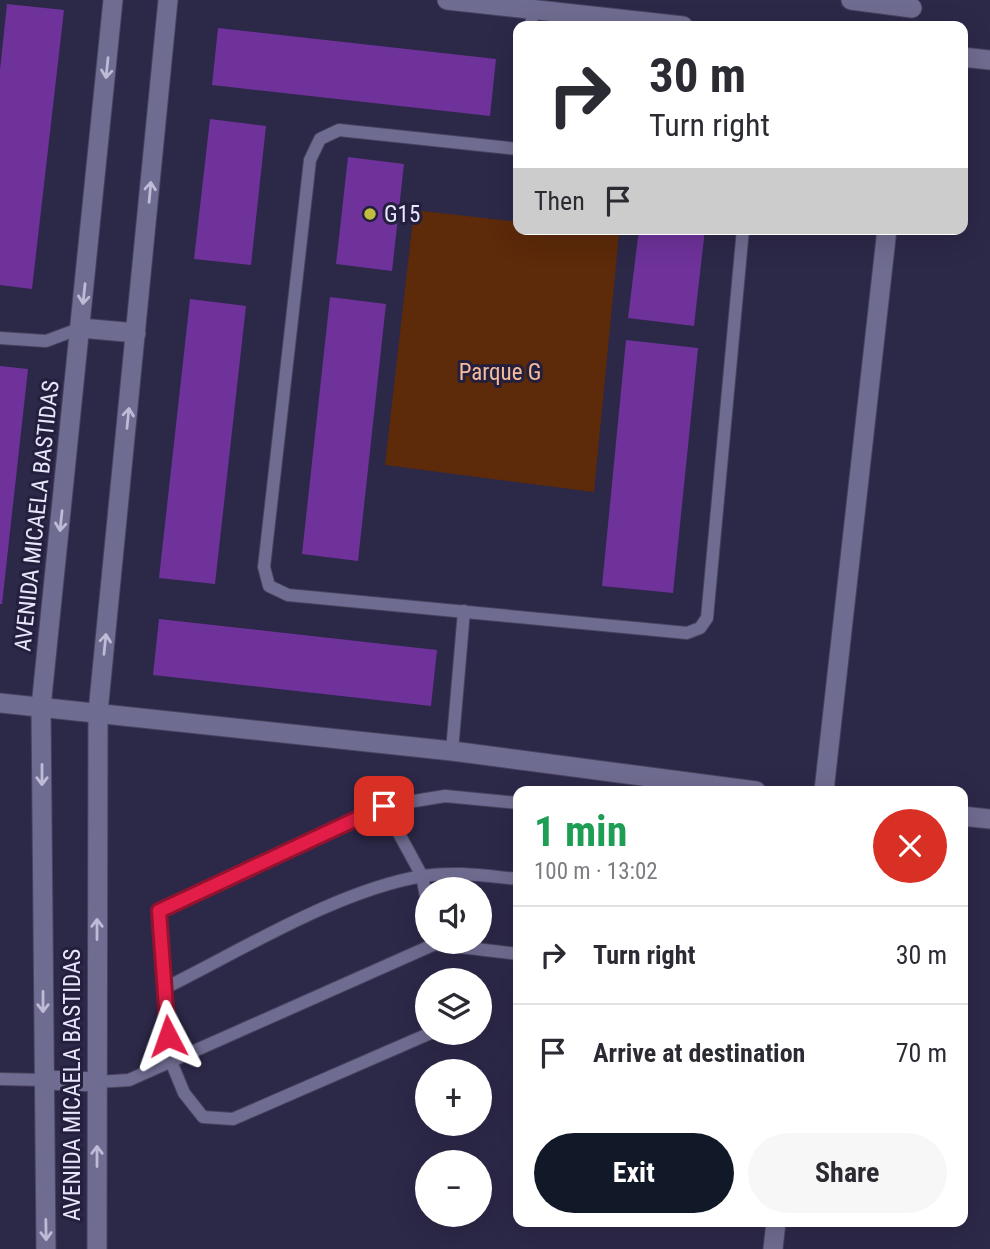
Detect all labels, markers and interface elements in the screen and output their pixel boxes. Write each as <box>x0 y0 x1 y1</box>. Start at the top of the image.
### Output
text: 30 m <box>649 47 746 104</box>
icon: right <box>534 49 625 140</box>
one-way arrow <box>100 56 113 79</box>
text: Turn right <box>649 106 770 144</box>
one-way arrow <box>144 181 157 204</box>
icon: arrive <box>599 182 637 220</box>
text: Then <box>534 186 585 216</box>
place label: G15 <box>384 201 420 228</box>
marker: G15 <box>362 206 378 222</box>
one-way arrow <box>78 283 91 305</box>
park label: Parque G <box>459 359 541 386</box>
street label: AVENIDA MICAELA BASTIDAS <box>9 379 65 653</box>
one-way arrow <box>121 407 134 430</box>
one-way arrow <box>54 509 67 531</box>
one-way arrow <box>99 634 112 656</box>
one-way arrow <box>35 763 48 786</box>
pin <box>354 776 414 836</box>
icon: arrive <box>365 787 403 825</box>
text: 1 min <box>534 807 627 856</box>
button: close <box>873 809 947 883</box>
text: 100 m · 13:02 <box>534 858 658 885</box>
map controls <box>415 877 492 1227</box>
button: sound <box>415 877 492 954</box>
one-way arrow <box>90 918 104 941</box>
icon: right <box>534 936 572 974</box>
text: Turn right <box>593 940 695 970</box>
text: 30 m <box>896 940 947 970</box>
street label: AVENIDA MICAELA BASTIDAS <box>59 949 86 1221</box>
button: layers <box>415 968 492 1045</box>
one-way arrow <box>37 991 50 1014</box>
position arrow <box>131 999 205 1073</box>
icon: arrive <box>534 1034 572 1072</box>
text: Arrive at destination <box>593 1038 805 1068</box>
text: 70 m <box>896 1038 947 1068</box>
button: + <box>415 1059 492 1136</box>
button: Exit <box>534 1133 734 1213</box>
button: Share <box>748 1133 947 1213</box>
one-way arrow <box>90 1145 104 1168</box>
button: − <box>415 1150 492 1227</box>
one-way arrow <box>39 1218 53 1241</box>

